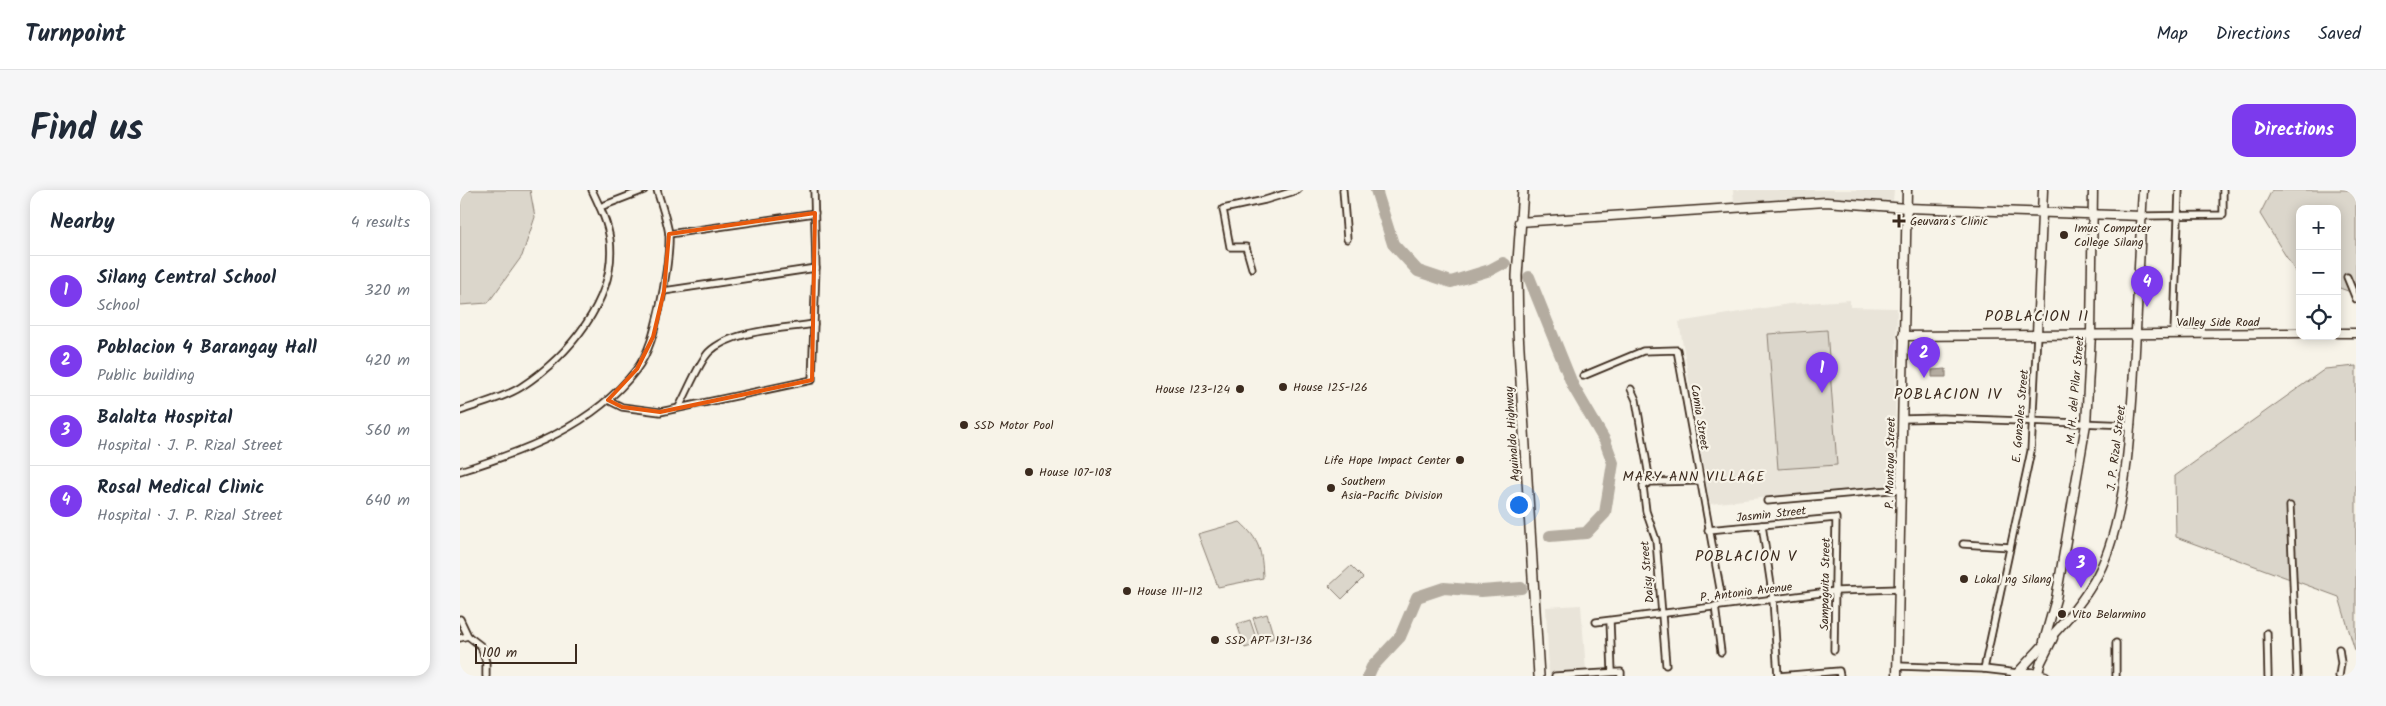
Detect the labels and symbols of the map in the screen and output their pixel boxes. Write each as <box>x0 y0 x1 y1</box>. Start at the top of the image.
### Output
place label: Geuvara's Clinic <box>1910 212 1988 231</box>
marker: Geuvara's Clinic <box>1892 214 1906 228</box>
place label: Imus Computer College Silang <box>2074 219 2152 252</box>
marker: Imus Computer College Silang <box>2058 229 2070 241</box>
pin: 4 <box>2131 266 2163 307</box>
district label: POBLACION II <box>1985 305 2089 329</box>
street label: Valley Side Road <box>2176 313 2261 332</box>
street label: M. H. del Pilar Street <box>2061 335 2090 445</box>
pin: 2 <box>1908 337 1940 378</box>
pin: 1 <box>1806 352 1838 393</box>
street label: E. Gonzales Street <box>2007 368 2034 463</box>
place label: House 125-126 <box>1293 378 1368 397</box>
place label: House 123-124 <box>1155 380 1230 399</box>
marker: House 125-126 <box>1277 381 1289 393</box>
marker: House 123-124 <box>1234 383 1246 395</box>
street label: Camia Street <box>1685 383 1714 452</box>
district label: POBLACION IV <box>1894 383 2002 407</box>
street label: Aguinaldo Highway <box>1500 385 1525 482</box>
street label: J. P. Rizal Street <box>2102 404 2131 492</box>
place label: SSD Motor Pool <box>974 416 1053 435</box>
street label: P. Montoya Street <box>1880 416 1901 509</box>
marker: SSD Motor Pool <box>958 419 970 431</box>
place label: Life Hope Impact Center <box>1324 451 1451 470</box>
marker: Life Hope Impact Center <box>1454 454 1466 466</box>
place label: House 107-108 <box>1039 463 1112 482</box>
marker: House 107-108 <box>1023 466 1035 478</box>
district label: MARY ANN VILLAGE <box>1623 466 1765 488</box>
place label: Southern Asia-Pacific Division <box>1341 472 1443 505</box>
marker: Southern Asia-Pacific Division <box>1325 482 1337 494</box>
your location <box>1506 492 1532 518</box>
street label: Jasmin Street <box>1735 501 1807 528</box>
street label: Sampaguita Street <box>1815 537 1836 631</box>
street label: Daisy Street <box>1635 540 1660 604</box>
district label: POBLACION V <box>1695 545 1797 569</box>
pin: 3 <box>2065 547 2097 588</box>
place label: Lokal ng Silang <box>1974 570 2052 589</box>
marker: Lokal ng Silang <box>1958 573 1970 585</box>
street label: P. Antonio Avenue <box>1699 577 1794 608</box>
place label: House 111-112 <box>1137 582 1203 601</box>
marker: House 111-112 <box>1121 585 1133 597</box>
place label: Vito Belarmino <box>2072 605 2146 624</box>
marker: Vito Belarmino <box>2056 608 2068 620</box>
place label: SSD APT 131-136 <box>1225 631 1313 650</box>
marker: SSD APT 131-136 <box>1209 634 1221 646</box>
scale bar <box>475 641 578 664</box>

